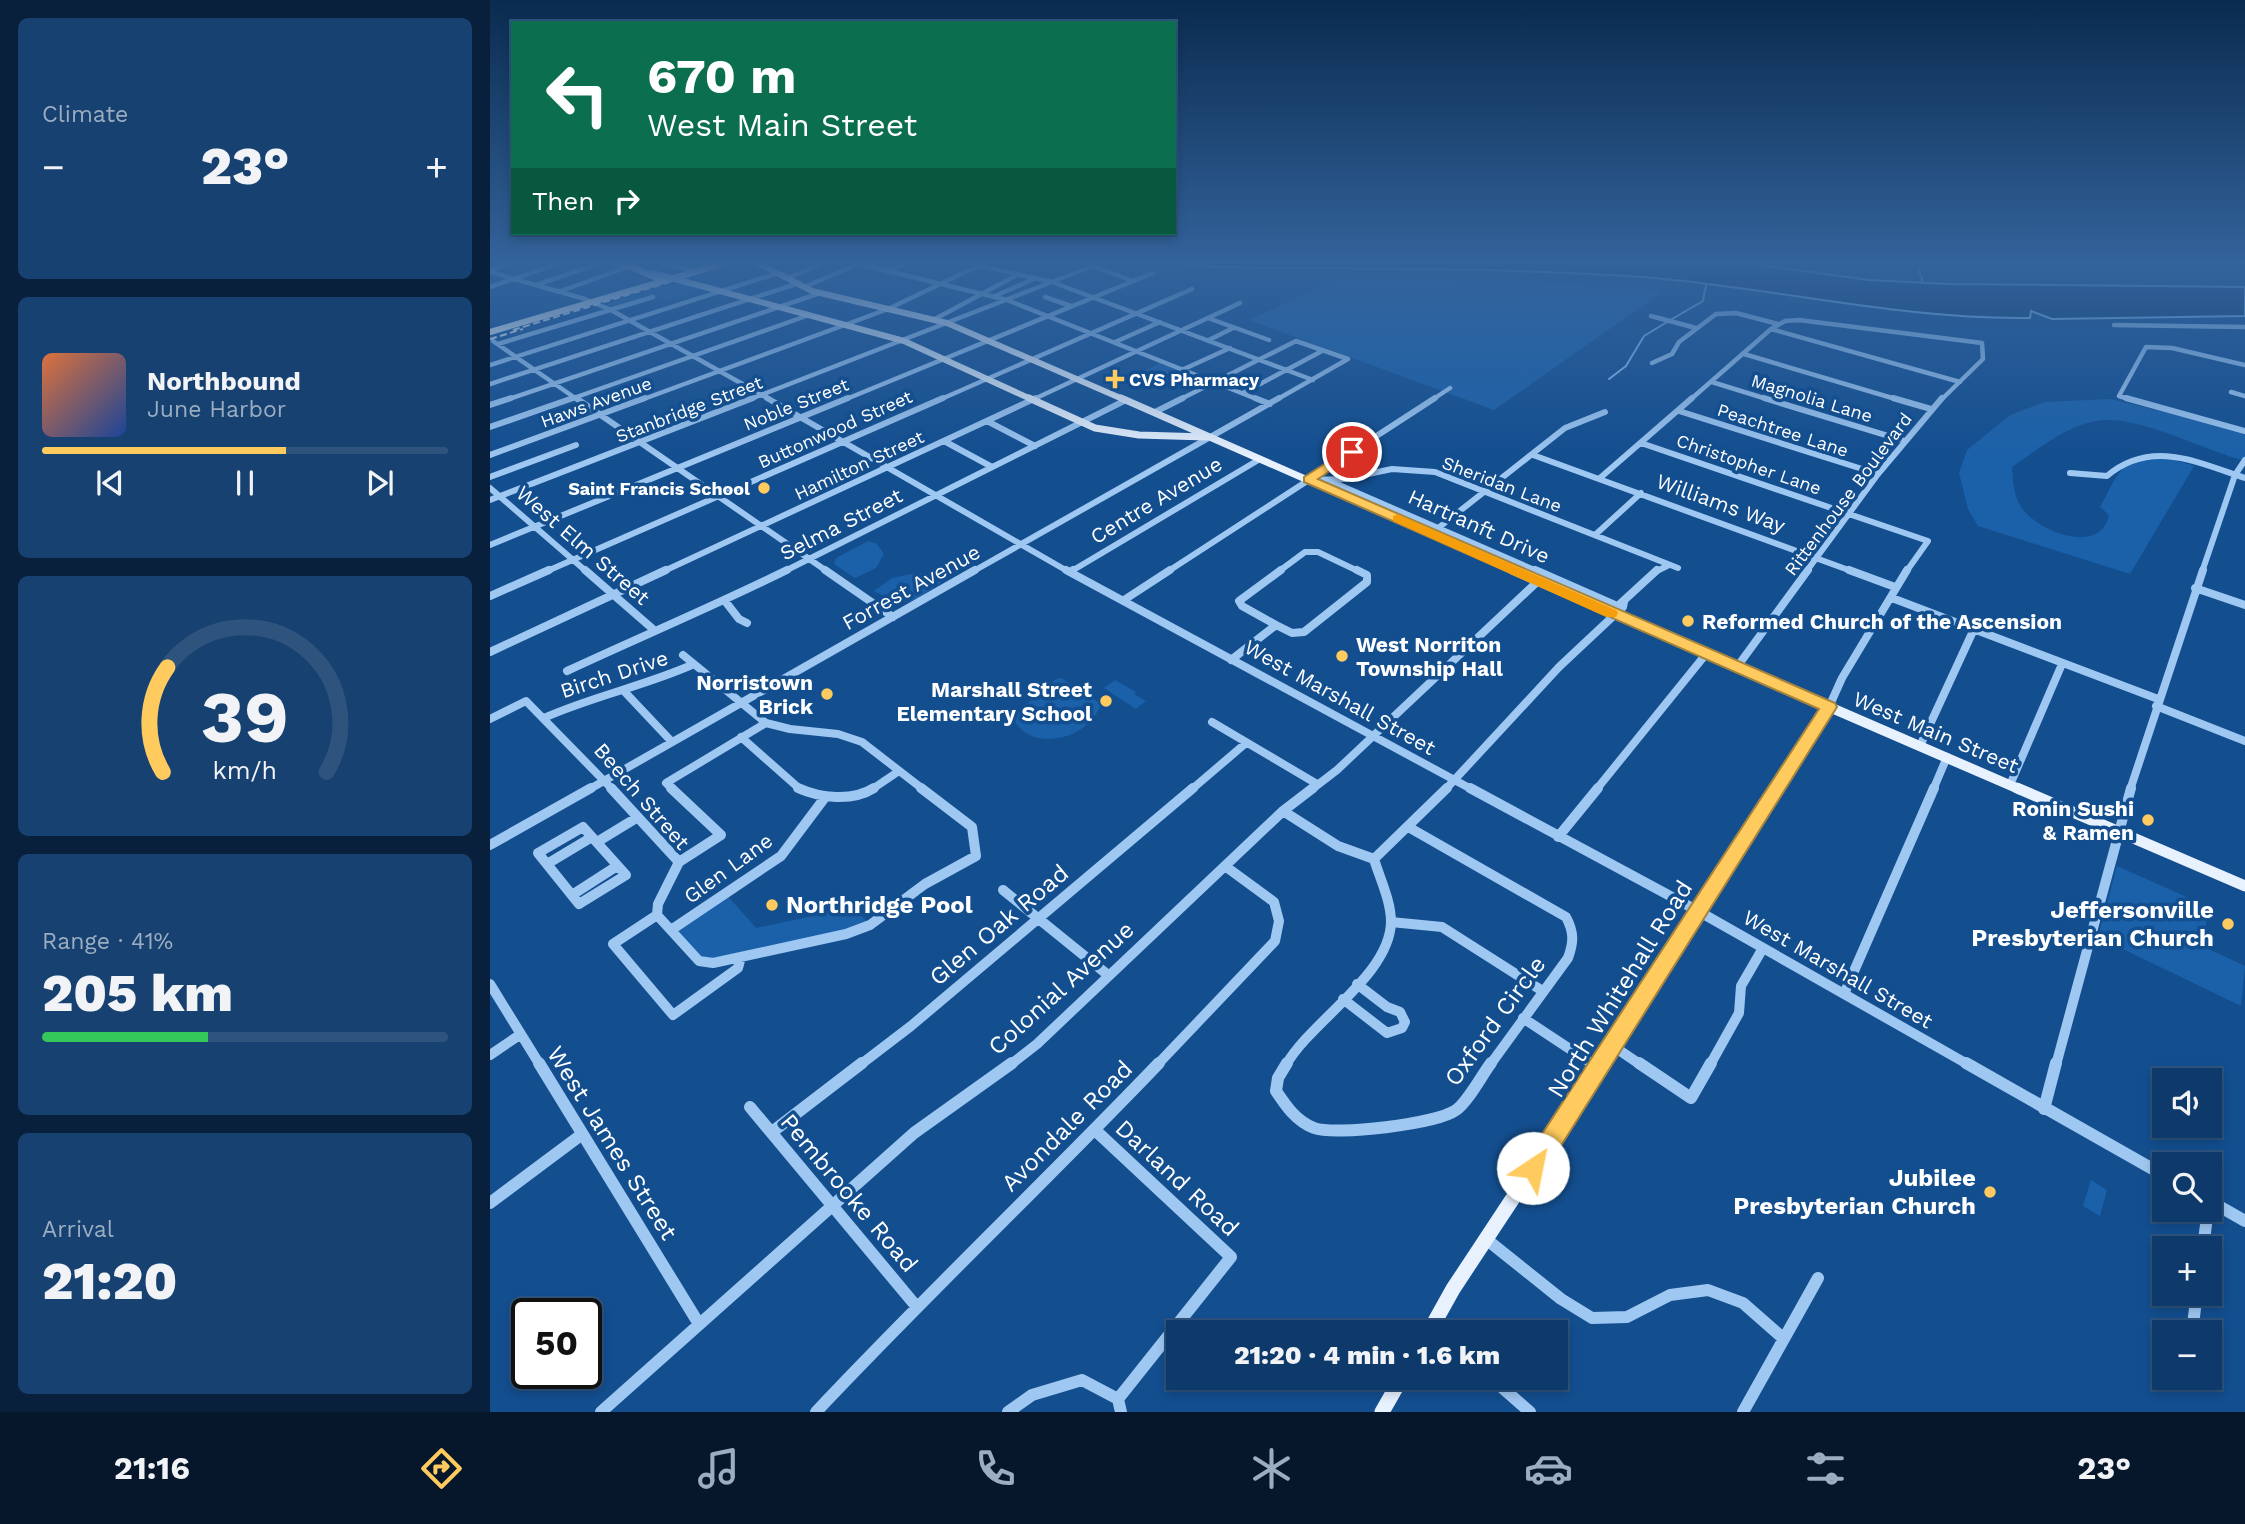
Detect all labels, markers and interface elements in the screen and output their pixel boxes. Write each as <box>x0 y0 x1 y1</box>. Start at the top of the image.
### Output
text: 670 m <box>647 47 796 105</box>
icon: left <box>532 49 623 140</box>
text: Climate <box>42 101 128 128</box>
text: West Main Street <box>647 106 917 144</box>
text: 23° <box>201 136 289 197</box>
text: − <box>42 145 65 189</box>
text: + <box>425 145 448 189</box>
icon: right <box>608 182 646 220</box>
text: Then <box>532 186 594 216</box>
text: Northbound <box>147 366 301 396</box>
place label: CVS Pharmacy <box>1129 369 1260 390</box>
street label: Magnolia Lane <box>1749 370 1875 426</box>
street label: Stanbridge Street <box>613 371 766 447</box>
marker: CVS Pharmacy <box>1107 371 1123 387</box>
street label: Haws Avenue <box>538 372 654 432</box>
street label: Noble Street <box>740 373 852 435</box>
street label: Buttonwood Street <box>755 385 916 472</box>
text: June Harbor <box>147 396 286 423</box>
street label: Peachtree Lane <box>1715 399 1851 461</box>
street label: Rittenhouse Boulevard <box>1780 409 1916 579</box>
pin <box>1322 422 1382 482</box>
street label: Hamilton Street <box>791 426 927 504</box>
street label: Christopher Lane <box>1674 429 1824 499</box>
icon: arrive <box>1333 433 1371 471</box>
street label: Centre Avenue <box>1086 451 1226 549</box>
street label: Sheridan Lane <box>1439 452 1565 516</box>
icon: previous <box>91 464 129 502</box>
icon: pause <box>226 464 264 502</box>
icon: next <box>361 464 399 502</box>
street label: Williams Way <box>1653 468 1789 538</box>
place label: Saint Francis School <box>568 478 750 499</box>
street label: West Elm Street <box>511 480 655 610</box>
marker: Saint Francis School <box>756 480 772 496</box>
street label: Selma Street <box>776 482 906 566</box>
street label: Hartranft Drive <box>1404 484 1554 568</box>
street label: Forrest Avenue <box>838 539 984 635</box>
place label: Reformed Church of the Ascension <box>1702 609 2062 634</box>
marker: Reformed Church of the Ascension <box>1680 613 1696 629</box>
place label: West Norriton Township Hall <box>1356 632 1503 681</box>
street label: West Marshall Street <box>1240 634 1440 760</box>
street label: Birch Drive <box>557 645 671 703</box>
marker: West Norriton Township Hall <box>1334 648 1350 664</box>
place label: Norristown Brick <box>696 670 814 719</box>
text: 39 <box>201 674 289 760</box>
place label: Marshall Street Elementary School <box>896 677 1092 726</box>
marker: Norristown Brick <box>819 686 835 702</box>
street label: West Main Street <box>1850 686 2023 778</box>
marker: Marshall Street Elementary School <box>1098 693 1114 709</box>
street label: Beech Street <box>589 738 695 855</box>
text: km/h <box>213 756 277 785</box>
place label: Ronin Sushi & Ramen <box>2012 796 2134 845</box>
marker: Ronin Sushi & Ramen <box>2140 812 2156 828</box>
street label: Glen Lane <box>679 827 777 909</box>
street label: Glen Oak Road <box>924 859 1074 991</box>
street label: North Whitehall Road <box>1542 875 1698 1103</box>
place label: Northridge Pool <box>786 891 973 919</box>
place label: Jeffersonville Presbyterian Church <box>1971 896 2214 952</box>
marker: Northridge Pool <box>764 897 780 913</box>
street label: West Marshall Street <box>1739 904 1937 1034</box>
street label: Colonial Avenue <box>982 915 1140 1061</box>
marker: Jeffersonville Presbyterian Church <box>2220 916 2236 932</box>
text: Range · 41% <box>42 928 173 955</box>
street label: Oxford Circle <box>1439 951 1551 1091</box>
text: 205 km <box>42 963 233 1024</box>
street label: West James Street <box>541 1041 683 1245</box>
street label: Avondale Road <box>996 1055 1138 1197</box>
map controls <box>2152 1068 2222 1390</box>
button: sound <box>2152 1068 2222 1138</box>
street label: Pembrooke Road <box>775 1108 923 1278</box>
street label: Darland Road <box>1110 1114 1244 1242</box>
position arrow <box>1496 1131 1570 1205</box>
button: search <box>2152 1152 2222 1222</box>
place label: Jubilee Presbyterian Church <box>1733 1164 1976 1220</box>
marker: Jubilee Presbyterian Church <box>1982 1184 1998 1200</box>
text: Arrival <box>42 1216 114 1243</box>
button: + <box>2152 1236 2222 1306</box>
text: 21:20 <box>42 1251 177 1312</box>
speed limit sign: 50 <box>511 1298 602 1389</box>
button: − <box>2152 1320 2222 1390</box>
text: 21:20 · 4 min · 1.6 km <box>1234 1340 1500 1370</box>
icon: directions <box>417 1444 466 1493</box>
icon: music <box>694 1444 743 1493</box>
icon: phone <box>971 1444 1020 1493</box>
icon: climate <box>1247 1444 1296 1493</box>
icon: car <box>1524 1444 1573 1493</box>
icon: filters <box>1801 1444 1850 1493</box>
text: 21:16 <box>114 1449 190 1487</box>
text: 23° <box>2077 1449 2131 1487</box>

